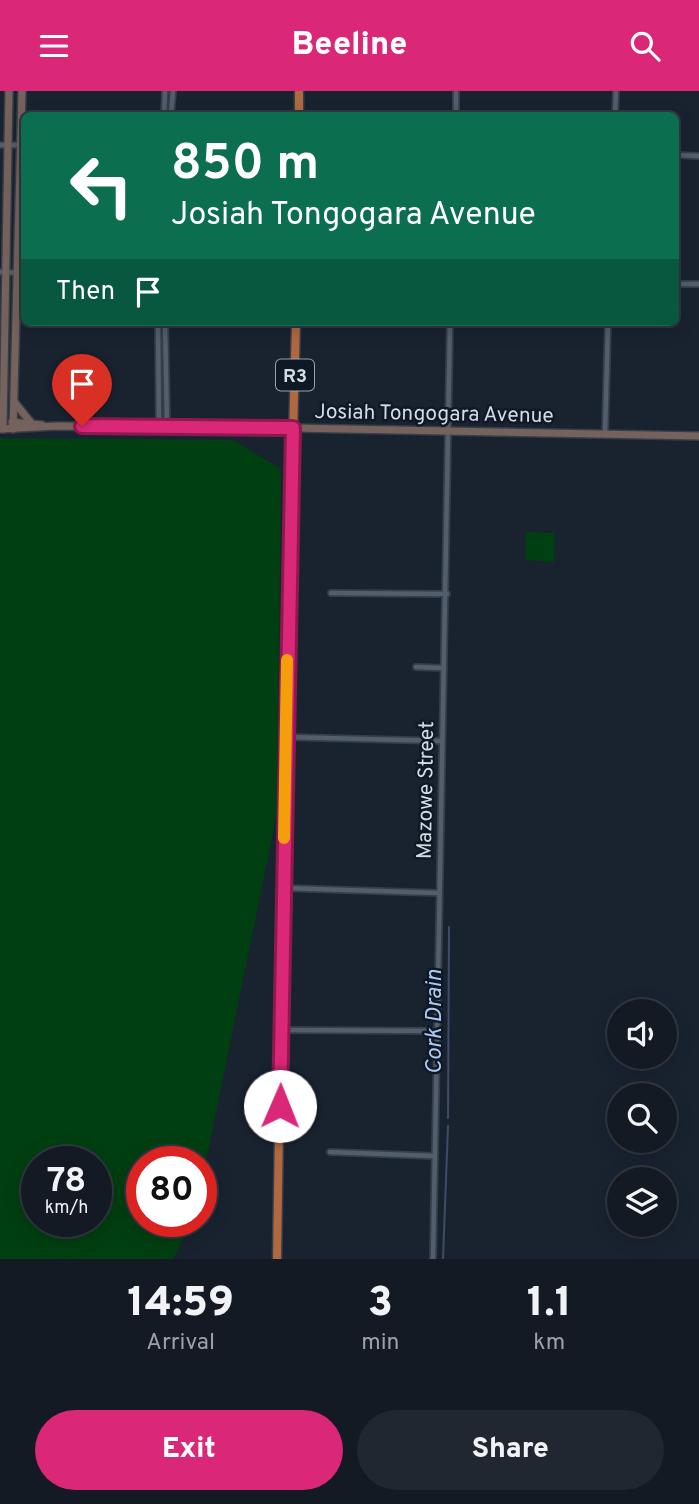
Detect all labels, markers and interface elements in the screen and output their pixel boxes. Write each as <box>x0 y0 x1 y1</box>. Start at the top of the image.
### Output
text: Beeline <box>292 26 407 66</box>
icon: menu <box>35 27 73 65</box>
icon: search <box>626 27 664 65</box>
text: 850 m <box>171 135 319 197</box>
icon: left <box>56 140 147 231</box>
text: Josiah Tongogara Avenue <box>171 196 536 236</box>
icon: arrive <box>129 273 167 311</box>
text: Then <box>56 276 115 309</box>
pin <box>52 354 112 426</box>
road number: R3 <box>276 359 314 391</box>
icon: arrive <box>63 365 101 403</box>
street label: Josiah Tongogara Avenue <box>314 399 554 430</box>
street label: Mazowe Street <box>412 721 441 859</box>
water label: Cork Drain <box>421 969 450 1074</box>
map controls <box>607 999 677 1237</box>
button: sound <box>607 999 677 1069</box>
position arrow <box>243 1069 317 1143</box>
button: search <box>607 1083 677 1153</box>
speed limit sign: 80 <box>126 1146 217 1237</box>
text: 78 <box>47 1160 86 1204</box>
button: layers <box>607 1167 677 1237</box>
text: km/h <box>45 1197 88 1220</box>
text: 14:59 <box>127 1278 234 1331</box>
text: 3 <box>368 1278 393 1331</box>
text: 1.1 <box>527 1278 572 1331</box>
text: Arrival <box>146 1329 215 1358</box>
text: min <box>361 1329 400 1358</box>
text: km <box>533 1329 565 1358</box>
button: Exit <box>35 1410 343 1490</box>
button: Share <box>357 1410 664 1490</box>

